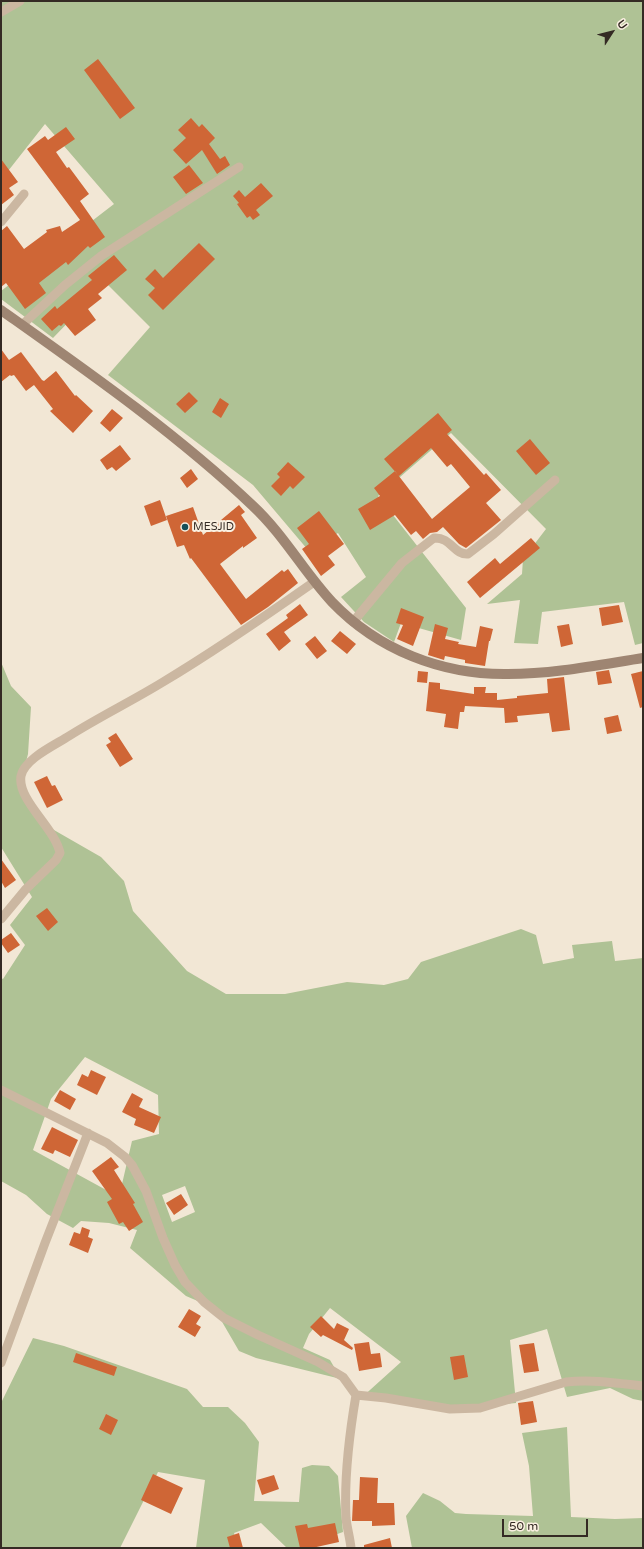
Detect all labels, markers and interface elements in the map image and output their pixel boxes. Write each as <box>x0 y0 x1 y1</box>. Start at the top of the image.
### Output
north arrow <box>592 12 632 52</box>
text: U <box>614 17 630 32</box>
place label: MESJID <box>193 520 234 534</box>
marker: MESJID <box>180 522 190 532</box>
scale bar <box>504 1511 590 1537</box>
text: 50 m <box>509 1519 538 1533</box>

